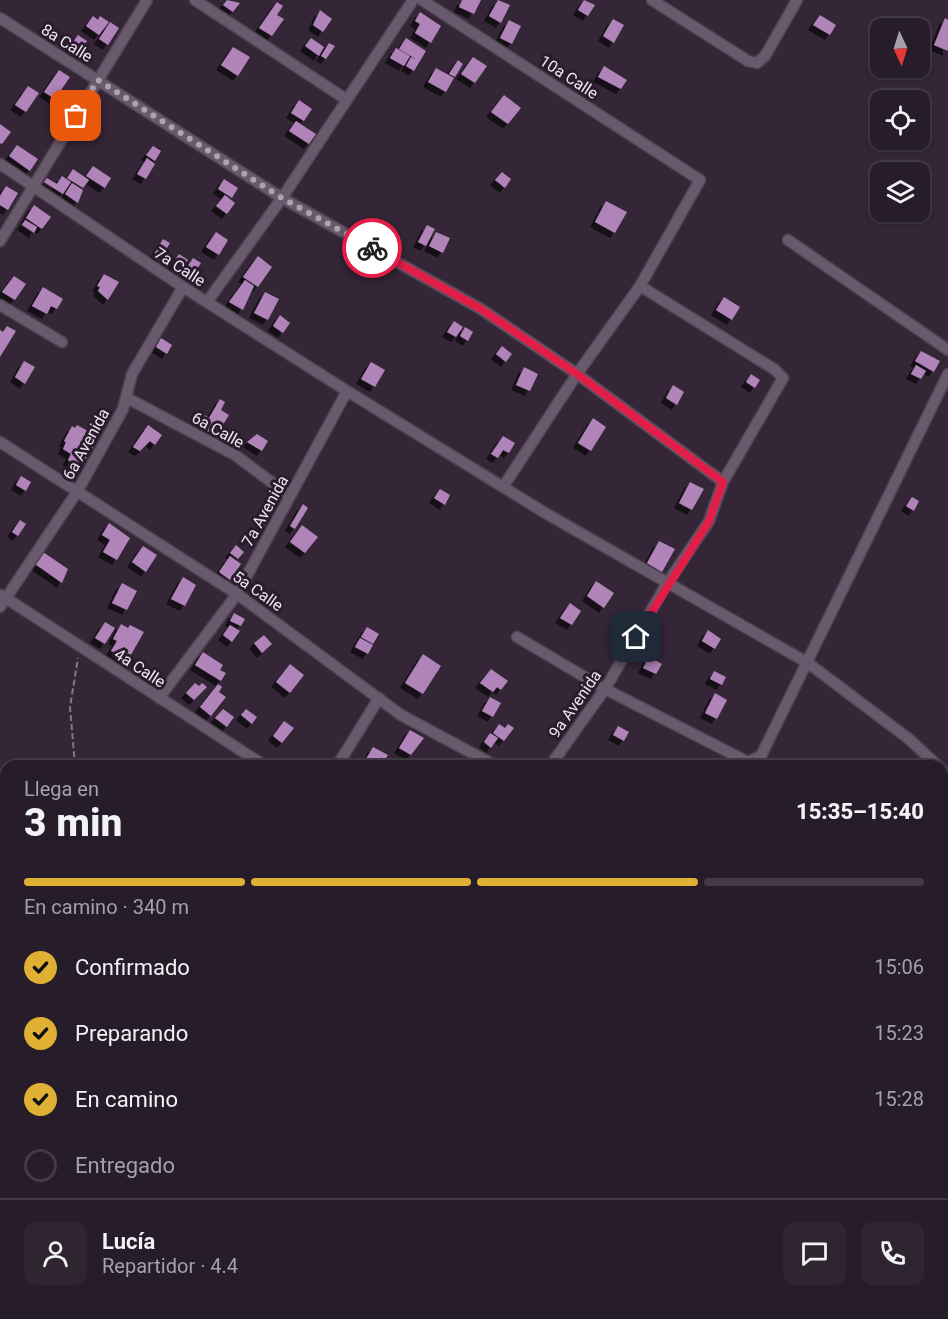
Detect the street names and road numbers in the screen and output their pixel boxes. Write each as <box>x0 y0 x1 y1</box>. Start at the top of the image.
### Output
street label: 8a Calle <box>38 20 96 66</box>
street label: 10a Calle <box>536 51 602 103</box>
street label: 7a Calle <box>151 243 209 291</box>
street label: 6a Avenida <box>59 405 113 483</box>
street label: 6a Calle <box>188 408 248 452</box>
street label: 7a Avenida <box>238 472 292 550</box>
street label: 5a Calle <box>229 567 287 615</box>
street label: 4a Calle <box>111 644 169 692</box>
street label: 9a Avenida <box>545 666 605 742</box>

